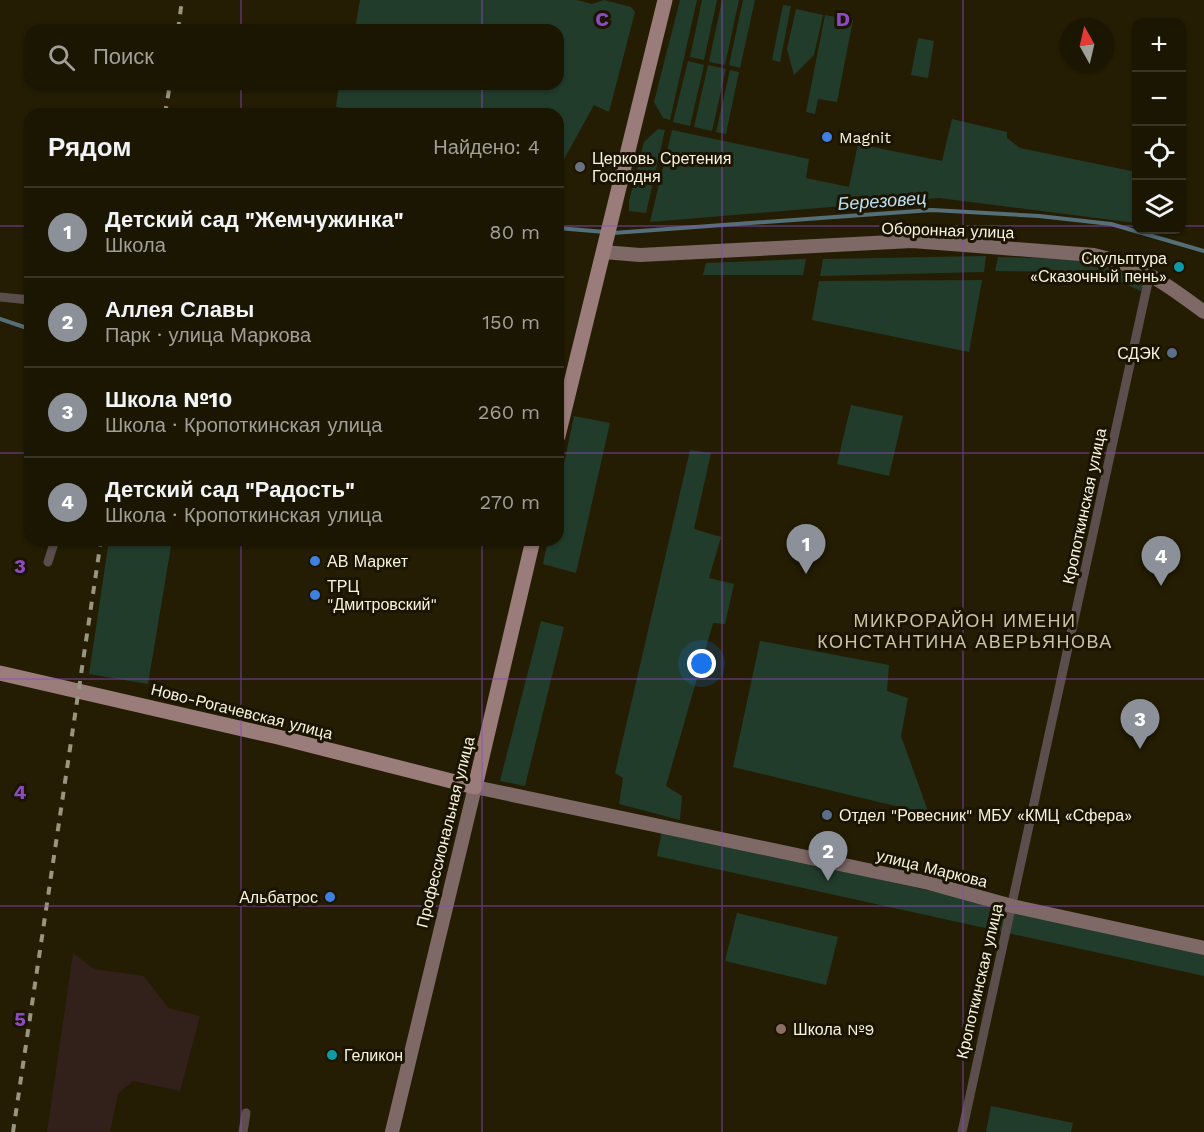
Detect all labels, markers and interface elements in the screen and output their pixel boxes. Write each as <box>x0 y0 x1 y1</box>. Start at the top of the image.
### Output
text: C <box>595 7 609 31</box>
text: D <box>836 7 850 31</box>
north arrow <box>1060 18 1114 72</box>
map controls <box>1132 18 1186 234</box>
button: + <box>1132 18 1186 72</box>
search box <box>24 24 564 90</box>
icon: search <box>45 41 78 74</box>
text: Поиск <box>93 44 154 69</box>
button: − <box>1132 72 1186 126</box>
button: locate <box>1132 126 1186 180</box>
place label: Magnit <box>839 128 891 147</box>
marker: Magnit <box>820 130 834 144</box>
text: Рядом <box>48 132 131 162</box>
text: Найдено: 4 <box>433 135 540 159</box>
place label: Церковь Сретения Господня <box>592 149 731 186</box>
marker: Церковь Сретения Господня <box>573 160 587 174</box>
button: layers <box>1132 180 1186 234</box>
water label: Березовец <box>837 187 927 214</box>
text: Детский сад "Жемчужинка" <box>105 207 404 232</box>
street label: Оборонная улица <box>881 219 1015 242</box>
text: 1 <box>63 220 72 244</box>
text: 80 m <box>489 220 540 244</box>
text: Школа <box>105 233 166 257</box>
place label: Скульптура «Сказочный пень» <box>1030 249 1167 286</box>
marker: Скульптура «Сказочный пень» <box>1172 260 1186 274</box>
text: Аллея Славы <box>105 297 254 322</box>
text: 2 <box>62 310 73 334</box>
text: 150 m <box>482 310 540 334</box>
text: Парк · улица Маркова <box>105 323 311 347</box>
place label: СДЭК <box>1117 344 1161 363</box>
marker: СДЭК <box>1165 346 1179 360</box>
text: Школа №10 <box>105 387 232 412</box>
text: 3 <box>62 400 73 424</box>
text: 260 m <box>478 400 540 424</box>
text: Школа · Кропоткинская улица <box>105 413 382 437</box>
street label: Кропоткинская улица <box>1059 426 1110 586</box>
text: Детский сад "Радость" <box>105 477 355 502</box>
text: 4 <box>61 490 74 514</box>
text: 270 m <box>480 490 540 514</box>
text: Школа · Кропоткинская улица <box>105 503 382 527</box>
pin: 1 <box>786 524 826 574</box>
pin: 4 <box>1142 536 1180 586</box>
place label: АВ Маркет <box>327 552 409 571</box>
text: 3 <box>14 554 26 578</box>
marker: АВ Маркет <box>308 554 322 568</box>
place label: ТРЦ "Дмитровский" <box>327 577 437 614</box>
marker: ТРЦ "Дмитровский" <box>308 588 322 602</box>
district label: МИКРОРАЙОН ИМЕНИ КОНСТАНТИНА АВЕРЬЯНОВА <box>817 610 1113 652</box>
your location <box>687 649 716 678</box>
street label: Ново-Рогачевская улица <box>149 680 335 743</box>
pin: 3 <box>1120 700 1160 749</box>
street label: Профессиональная улица <box>413 734 478 930</box>
text: 4 <box>14 780 27 804</box>
place label: Отдел "Ровесник" МБУ «КМЦ «Сфера» <box>839 806 1132 825</box>
marker: Отдел "Ровесник" МБУ «КМЦ «Сфера» <box>820 808 834 822</box>
pin: 2 <box>808 832 848 881</box>
street label: улица Маркова <box>874 845 990 892</box>
place label: Альбатрос <box>239 888 318 907</box>
marker: Альбатрос <box>323 890 337 904</box>
street label: Кропоткинская улица <box>952 902 1007 1061</box>
text: 5 <box>14 1007 26 1031</box>
place label: Школа №9 <box>793 1020 874 1039</box>
marker: Школа №9 <box>774 1022 788 1036</box>
place label: Геликон <box>344 1046 403 1065</box>
marker: Геликон <box>325 1048 339 1062</box>

